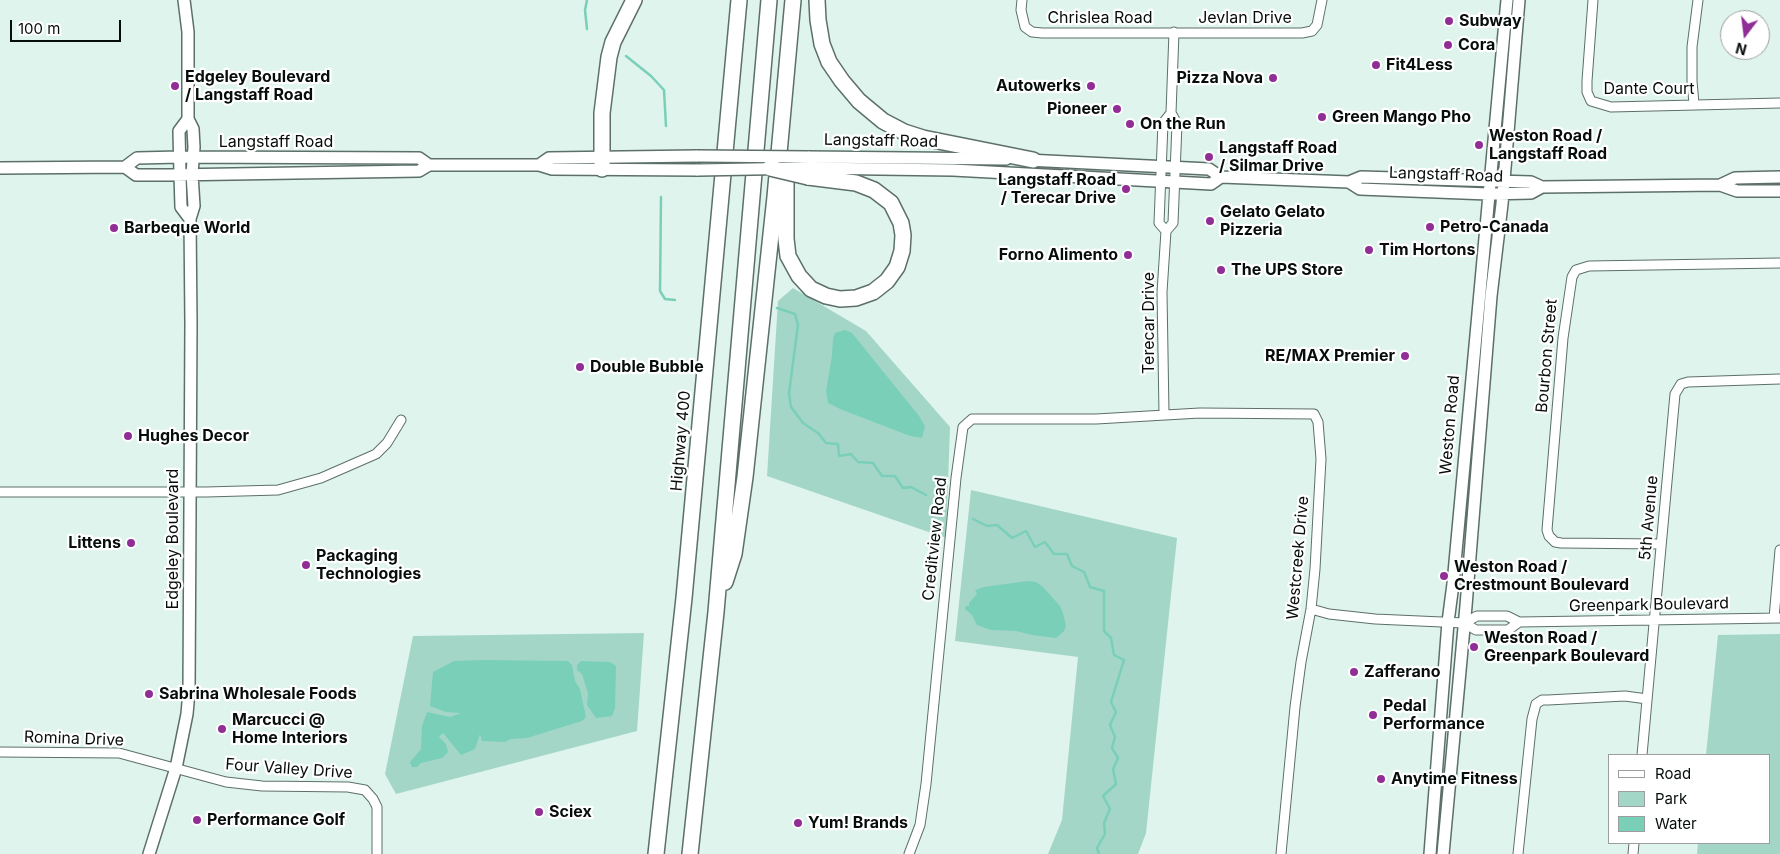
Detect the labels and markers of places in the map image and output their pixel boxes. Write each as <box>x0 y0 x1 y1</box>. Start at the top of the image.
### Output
place label: Subway <box>1459 11 1522 31</box>
marker: Subway <box>1443 15 1455 27</box>
place label: Cora <box>1458 35 1495 55</box>
marker: Cora <box>1442 39 1454 51</box>
place label: Fit4Less <box>1386 55 1453 75</box>
marker: Fit4Less <box>1370 59 1382 71</box>
place label: Edgeley Boulevard / Langstaff Road <box>185 67 330 105</box>
place label: Pizza Nova <box>1176 68 1263 88</box>
marker: Pizza Nova <box>1267 72 1279 84</box>
place label: Autowerks <box>996 76 1081 96</box>
marker: Edgeley Boulevard / Langstaff Road <box>169 80 181 92</box>
marker: Autowerks <box>1085 80 1097 92</box>
place label: Pioneer <box>1047 99 1107 119</box>
marker: Pioneer <box>1111 103 1123 115</box>
place label: Green Mango Pho <box>1332 107 1471 127</box>
marker: Green Mango Pho <box>1316 111 1328 123</box>
place label: On the Run <box>1140 114 1226 134</box>
marker: On the Run <box>1124 118 1136 130</box>
place label: Weston Road / Langstaff Road <box>1489 126 1607 164</box>
place label: Langstaff Road / Silmar Drive <box>1219 138 1337 176</box>
marker: Weston Road / Langstaff Road <box>1473 139 1485 151</box>
marker: Langstaff Road / Silmar Drive <box>1203 151 1215 163</box>
place label: Langstaff Road / Terecar Drive <box>998 170 1116 208</box>
marker: Langstaff Road / Terecar Drive <box>1120 183 1132 195</box>
place label: Gelato Gelato Pizzeria <box>1220 202 1325 240</box>
marker: Gelato Gelato Pizzeria <box>1204 215 1216 227</box>
place label: Petro-Canada <box>1440 217 1549 237</box>
place label: Barbeque World <box>124 218 250 238</box>
marker: Petro-Canada <box>1424 221 1436 233</box>
marker: Barbeque World <box>108 222 120 234</box>
place label: Tim Hortons <box>1379 240 1475 260</box>
marker: Tim Hortons <box>1363 244 1375 256</box>
place label: Forno Alimento <box>999 245 1118 265</box>
marker: Forno Alimento <box>1122 249 1134 261</box>
place label: The UPS Store <box>1231 260 1343 280</box>
marker: The UPS Store <box>1215 264 1227 276</box>
place label: RE/MAX Premier <box>1265 346 1395 366</box>
marker: RE/MAX Premier <box>1399 350 1411 362</box>
place label: Double Bubble <box>590 357 704 377</box>
marker: Double Bubble <box>574 361 586 373</box>
place label: Hughes Decor <box>138 426 249 446</box>
marker: Hughes Decor <box>122 430 134 442</box>
place label: Littens <box>68 533 121 553</box>
marker: Littens <box>125 537 137 549</box>
place label: Packaging Technologies <box>316 546 421 584</box>
place label: Weston Road / Crestmount Boulevard <box>1454 557 1629 595</box>
marker: Packaging Technologies <box>300 559 312 571</box>
marker: Weston Road / Crestmount Boulevard <box>1438 570 1450 582</box>
place label: Weston Road / Greenpark Boulevard <box>1484 628 1649 666</box>
marker: Weston Road / Greenpark Boulevard <box>1468 641 1480 653</box>
place label: Zafferano <box>1364 662 1441 682</box>
marker: Zafferano <box>1348 666 1360 678</box>
place label: Sabrina Wholesale Foods <box>159 684 357 704</box>
marker: Sabrina Wholesale Foods <box>143 688 155 700</box>
place label: Pedal Performance <box>1383 696 1485 734</box>
marker: Pedal Performance <box>1367 709 1379 721</box>
place label: Marcucci @ Home Interiors <box>232 710 348 748</box>
marker: Marcucci @ Home Interiors <box>216 723 228 735</box>
place label: Anytime Fitness <box>1391 769 1518 789</box>
marker: Anytime Fitness <box>1375 773 1387 785</box>
place label: Sciex <box>549 802 592 822</box>
marker: Sciex <box>533 806 545 818</box>
place label: Performance Golf <box>207 810 345 830</box>
place label: Yum! Brands <box>808 813 908 833</box>
marker: Performance Golf <box>191 814 203 826</box>
marker: Yum! Brands <box>792 817 804 829</box>

